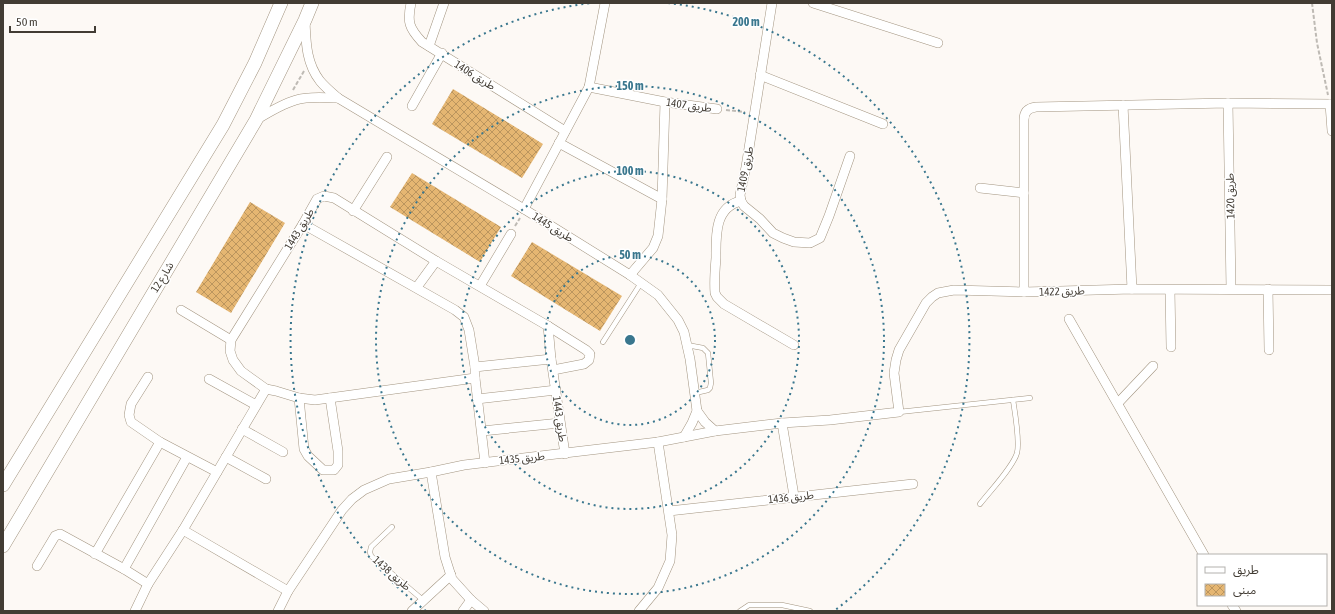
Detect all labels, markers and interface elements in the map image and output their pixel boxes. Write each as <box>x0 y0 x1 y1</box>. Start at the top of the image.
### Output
scale bar <box>10 8 95 34</box>
text: 50 m <box>16 15 38 29</box>
text: 200 m <box>732 15 760 29</box>
street label: طريق 1406 <box>452 58 498 93</box>
text: 150 m <box>616 79 644 93</box>
street label: طريق 1407 <box>665 96 713 115</box>
street label: طريق 1409 <box>735 145 756 193</box>
text: 100 m <box>616 164 644 178</box>
street label: طريق 1420 <box>1224 173 1237 219</box>
street label: طريق 1443 <box>282 206 317 252</box>
street label: طريق 1445 <box>530 210 576 245</box>
text: 50 m <box>619 248 641 262</box>
street label: شارع 12 <box>148 259 178 295</box>
street label: طريق 1422 <box>1039 284 1085 299</box>
centre of rings <box>623 333 637 347</box>
street label: طريق 1443 <box>550 395 569 443</box>
street label: طريق 1435 <box>499 450 546 467</box>
street label: طريق 1436 <box>768 489 815 506</box>
street label: طريق 1438 <box>370 553 413 593</box>
legend <box>1197 554 1327 606</box>
text: طريق <box>1233 563 1259 578</box>
text: مبنى <box>1233 583 1256 597</box>

